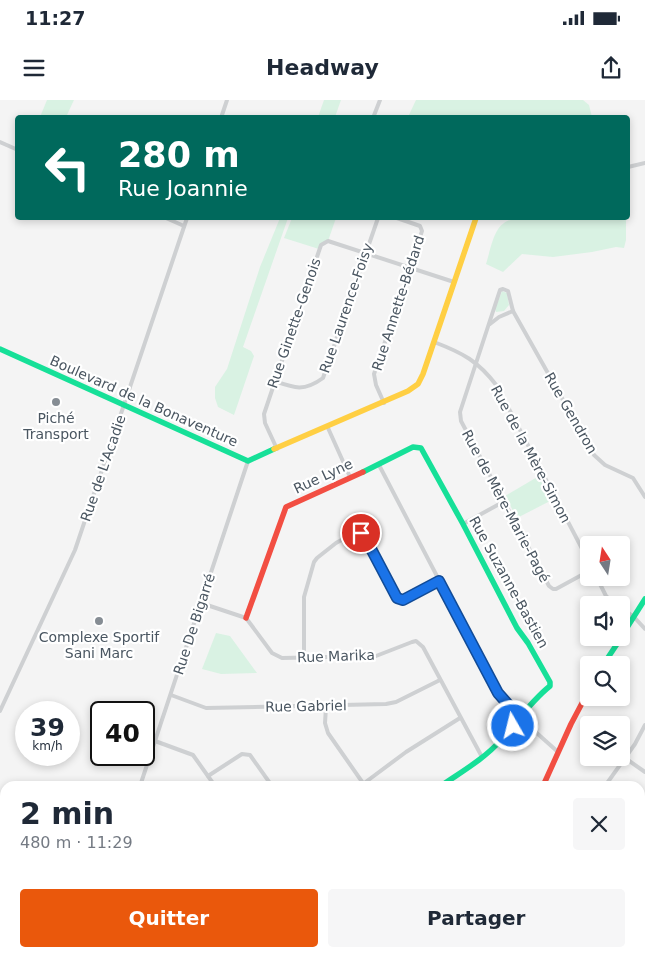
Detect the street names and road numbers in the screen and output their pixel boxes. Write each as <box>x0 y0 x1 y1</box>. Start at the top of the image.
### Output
street label: Rue Annette-Bédard <box>369 233 427 373</box>
street label: Rue Laurence-Foisy <box>316 241 376 375</box>
street label: Rue Ginette-Genois <box>264 256 324 390</box>
street label: Boulevard de la Bonaventure <box>48 352 240 450</box>
street label: Rue Gendron <box>541 370 601 456</box>
street label: Rue de la Mère-Simon <box>488 382 574 526</box>
street label: Rue de L'Acadie <box>77 413 129 523</box>
street label: Rue de Mère-Marie-Pagé <box>459 427 553 585</box>
street label: Rue Lyne <box>291 455 355 497</box>
street label: Rue Suzanne-Bastien <box>466 513 552 651</box>
street label: Rue De Bigarré <box>170 571 218 677</box>
street label: Rue Marika <box>297 647 375 665</box>
street label: Rue Gabriel <box>265 697 347 715</box>

